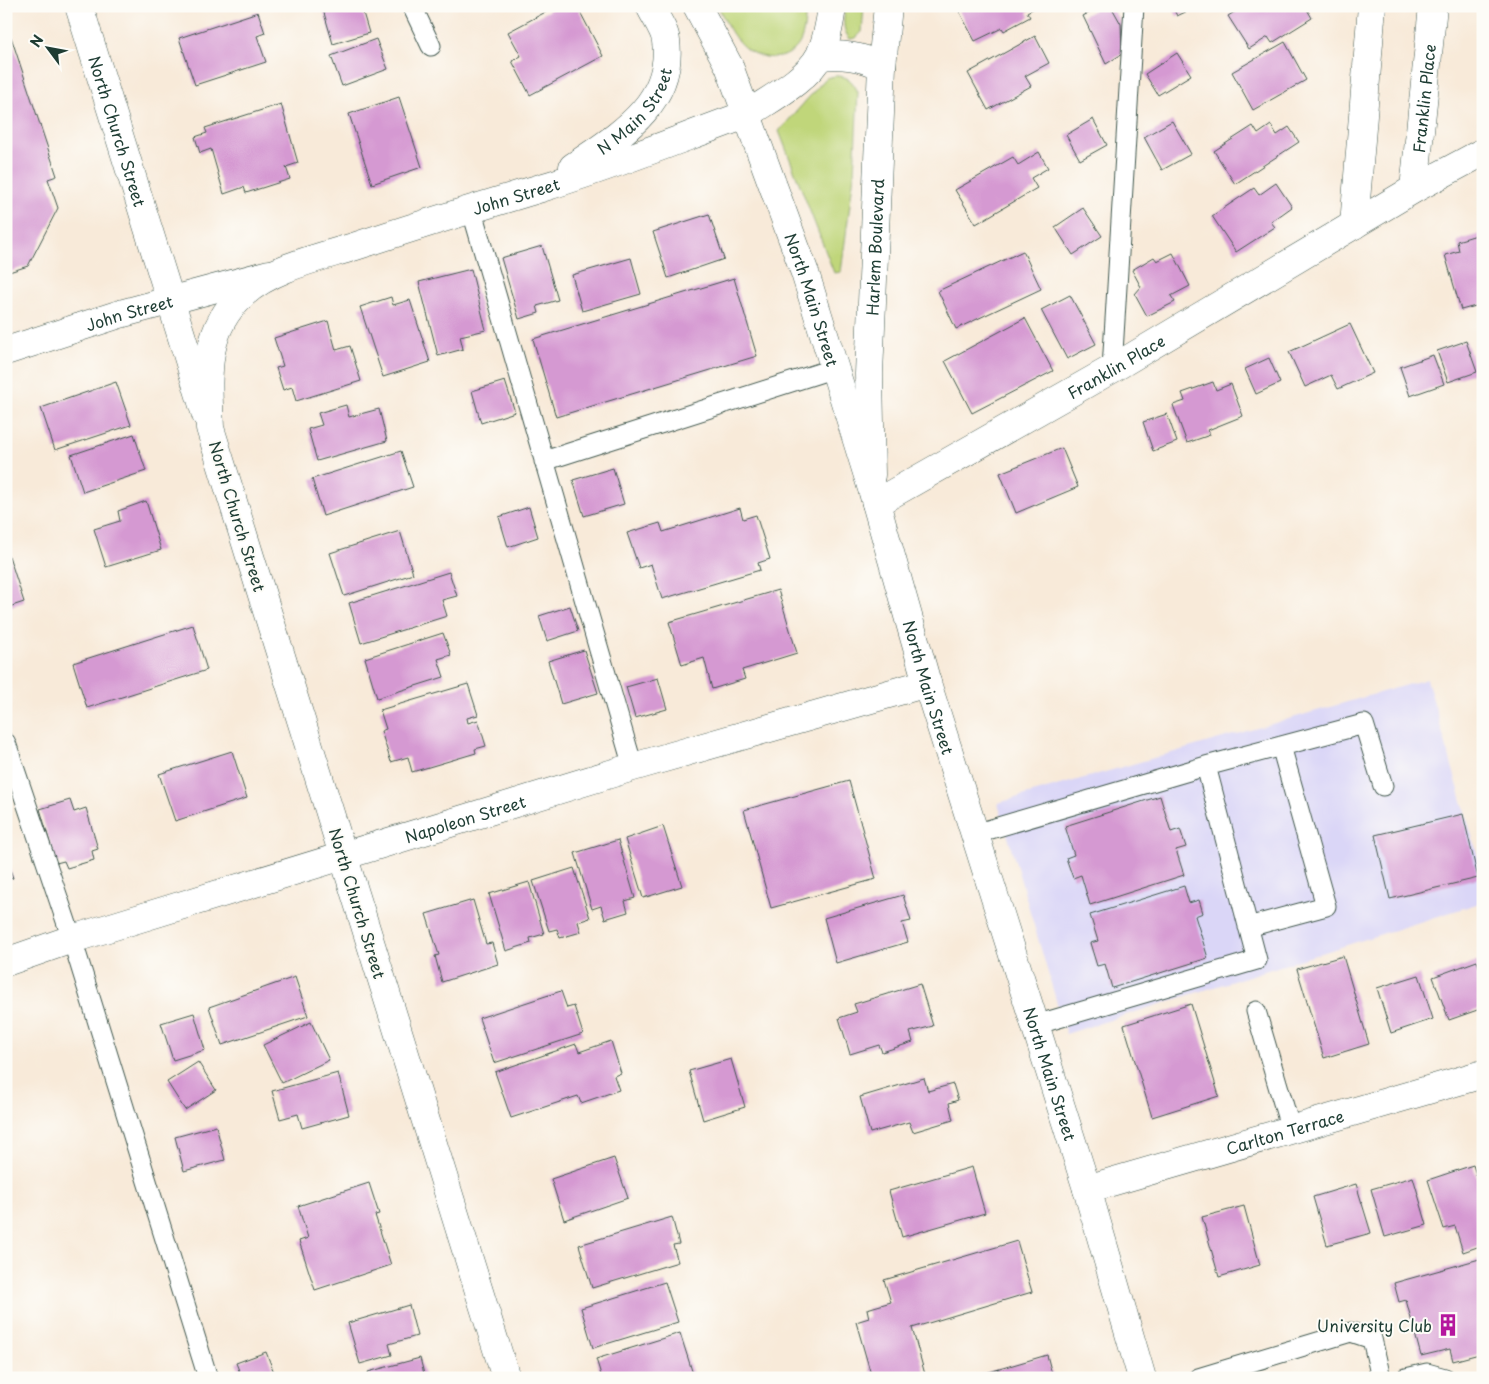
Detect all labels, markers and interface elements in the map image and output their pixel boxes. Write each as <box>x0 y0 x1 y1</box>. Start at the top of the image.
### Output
north arrow <box>22 22 72 72</box>
text: N <box>25 31 48 51</box>
street label: Franklin Place <box>1406 43 1441 154</box>
street label: North Church Street <box>83 53 153 210</box>
street label: N Main Street <box>591 65 677 159</box>
street label: John Street <box>469 171 563 220</box>
street label: Harlem Boulevard <box>859 178 889 316</box>
street label: North Main Street <box>779 229 845 369</box>
street label: John Street <box>82 288 176 337</box>
street label: Franklin Place <box>1063 328 1169 404</box>
street label: North Church Street <box>204 438 273 595</box>
street label: North Main Street <box>898 617 961 757</box>
street label: Napoleon Street <box>402 789 529 848</box>
street label: North Church Street <box>324 825 393 982</box>
street label: North Main Street <box>1018 1004 1083 1144</box>
street label: Carlton Terrace <box>1223 1103 1347 1160</box>
building icon: University Club <box>1435 1312 1461 1338</box>
place label: University Club <box>1317 1313 1432 1337</box>

